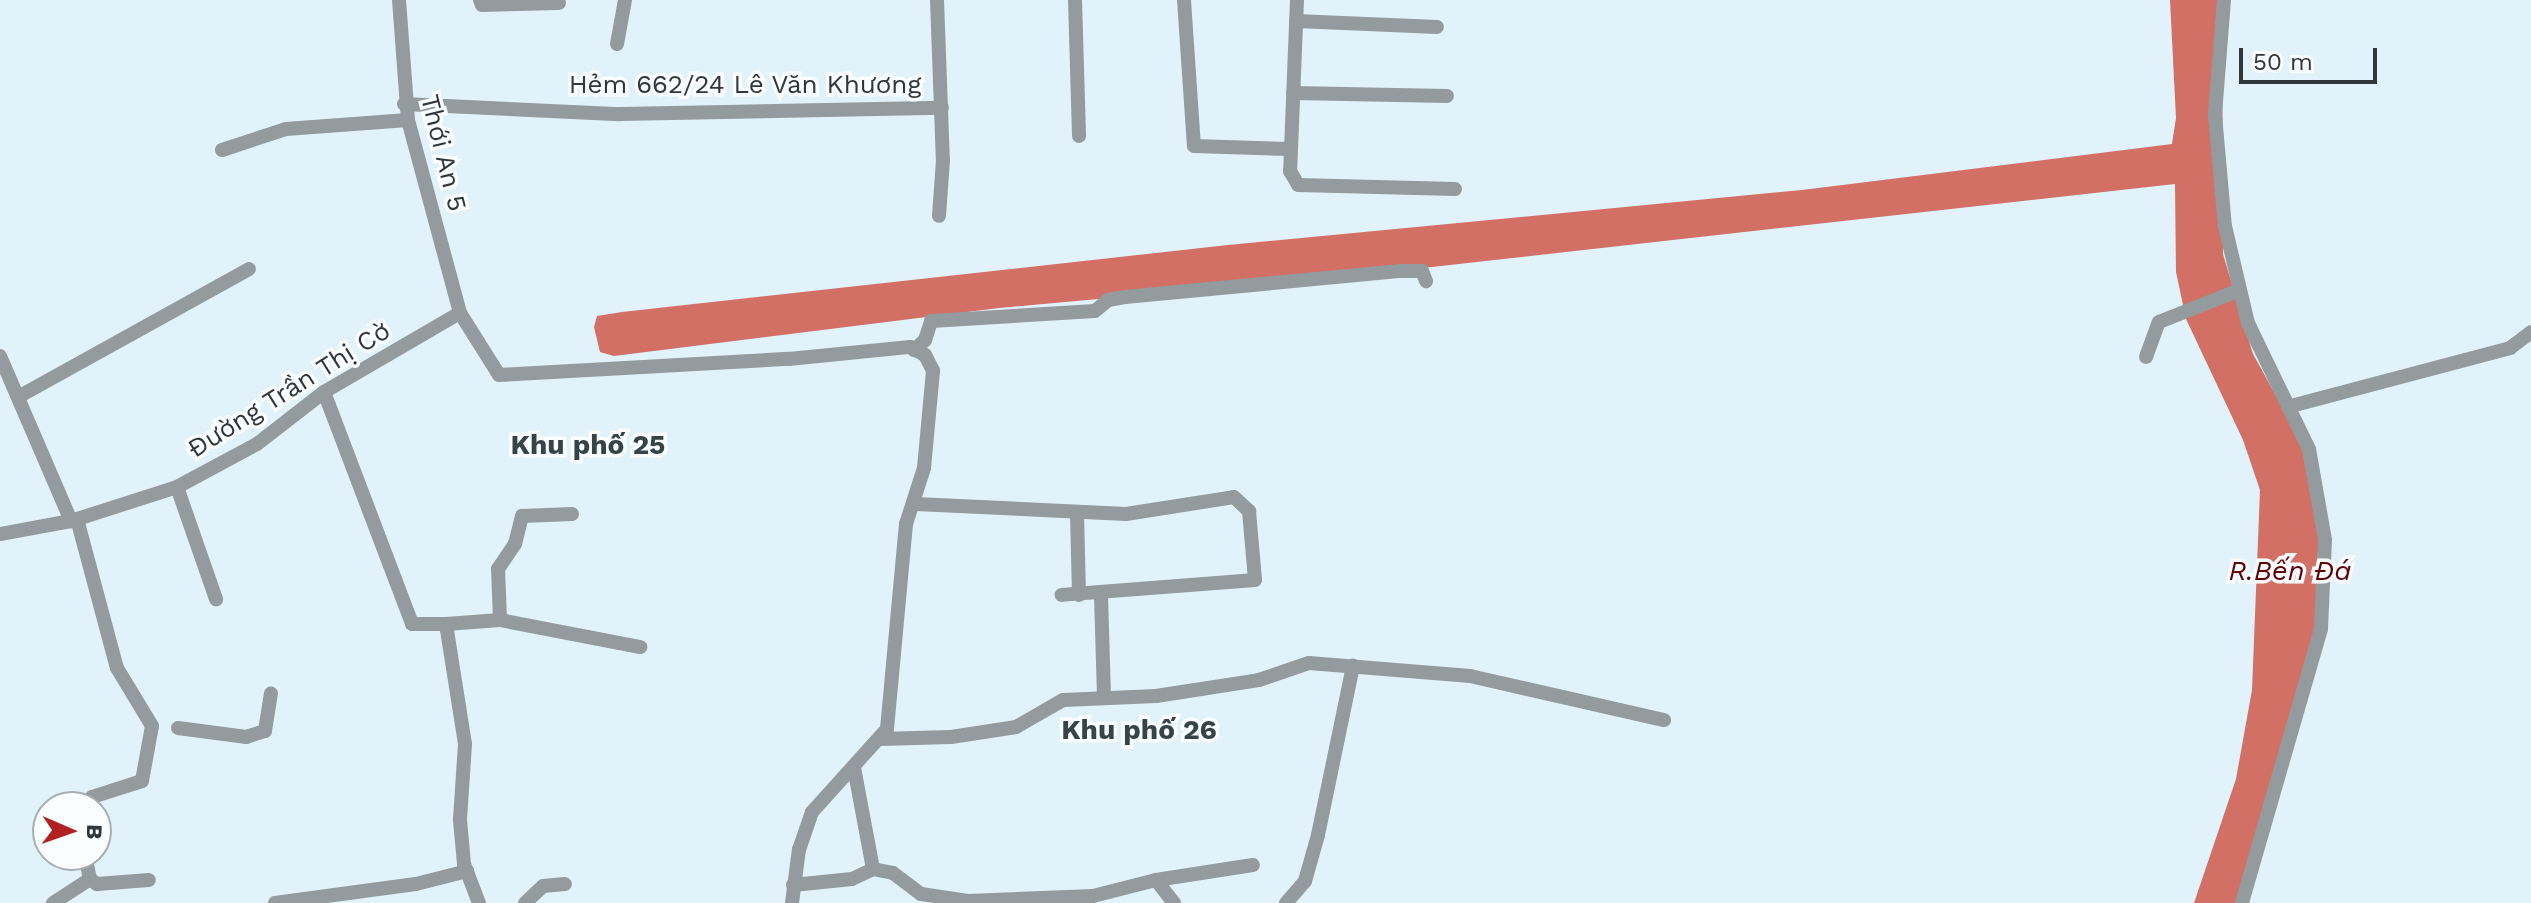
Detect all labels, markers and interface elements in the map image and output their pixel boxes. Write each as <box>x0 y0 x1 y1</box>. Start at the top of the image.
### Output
scale bar <box>2243 32 2381 82</box>
text: 50 m <box>2253 48 2313 76</box>
street label: Hẻm 662/24 Lê Văn Khương <box>568 69 922 101</box>
street label: Thới An 5 <box>413 91 473 215</box>
street label: Đường Trần Thị Cờ <box>182 315 396 465</box>
district label: Khu phố 25 <box>511 428 665 462</box>
water label: R.Bến Đá <box>2228 554 2352 588</box>
district label: Khu phố 26 <box>1061 713 1217 747</box>
north arrow <box>32 791 112 871</box>
text: B <box>82 824 107 840</box>

